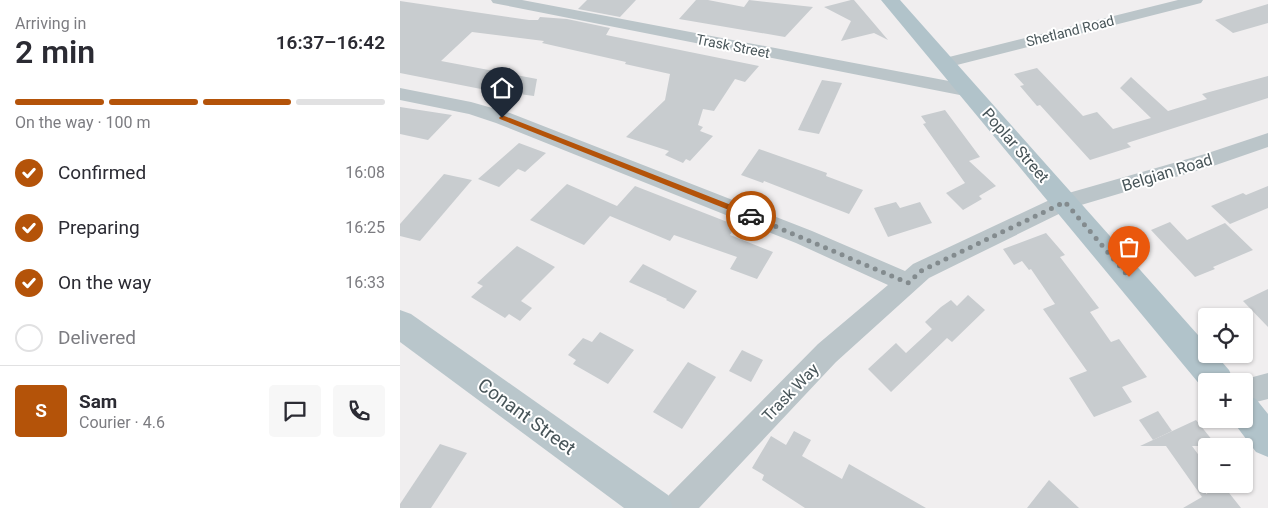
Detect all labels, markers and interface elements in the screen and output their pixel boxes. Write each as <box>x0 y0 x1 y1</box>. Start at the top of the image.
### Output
street label: Shetland Road <box>1024 12 1116 50</box>
text: Arriving in <box>15 14 86 33</box>
text: 16:37–16:42 <box>276 31 385 54</box>
street label: Trask Street <box>695 31 772 61</box>
text: 2 min <box>15 33 95 71</box>
pin <box>481 67 523 118</box>
icon: home <box>488 74 516 102</box>
street label: Poplar Street <box>978 104 1053 186</box>
text: On the way · 100 m <box>15 113 151 132</box>
street label: Belgian Road <box>1120 150 1215 195</box>
icon: check <box>15 159 43 187</box>
text: Confirmed <box>58 161 146 184</box>
text: 16:08 <box>345 163 385 182</box>
courier <box>726 191 776 241</box>
icon: car <box>737 202 765 230</box>
icon: check <box>15 214 43 242</box>
text: Preparing <box>58 216 140 239</box>
text: 16:25 <box>345 218 385 237</box>
pin <box>1108 226 1150 277</box>
icon: bag <box>1115 233 1143 261</box>
icon: check <box>15 269 43 297</box>
text: On the way <box>58 271 151 294</box>
text: 16:33 <box>345 273 385 292</box>
map controls <box>1198 308 1253 493</box>
button: locate <box>1198 308 1253 363</box>
text: Delivered <box>58 326 136 349</box>
street label: Trask Way <box>758 359 823 425</box>
street label: Conant Street <box>473 373 580 460</box>
button: + <box>1198 373 1253 428</box>
button: chat <box>269 385 321 437</box>
button: phone <box>333 385 385 437</box>
text: Sam <box>79 390 117 413</box>
text: S <box>35 399 47 422</box>
text: Courier · 4.6 <box>79 413 165 432</box>
button: − <box>1198 438 1253 493</box>

